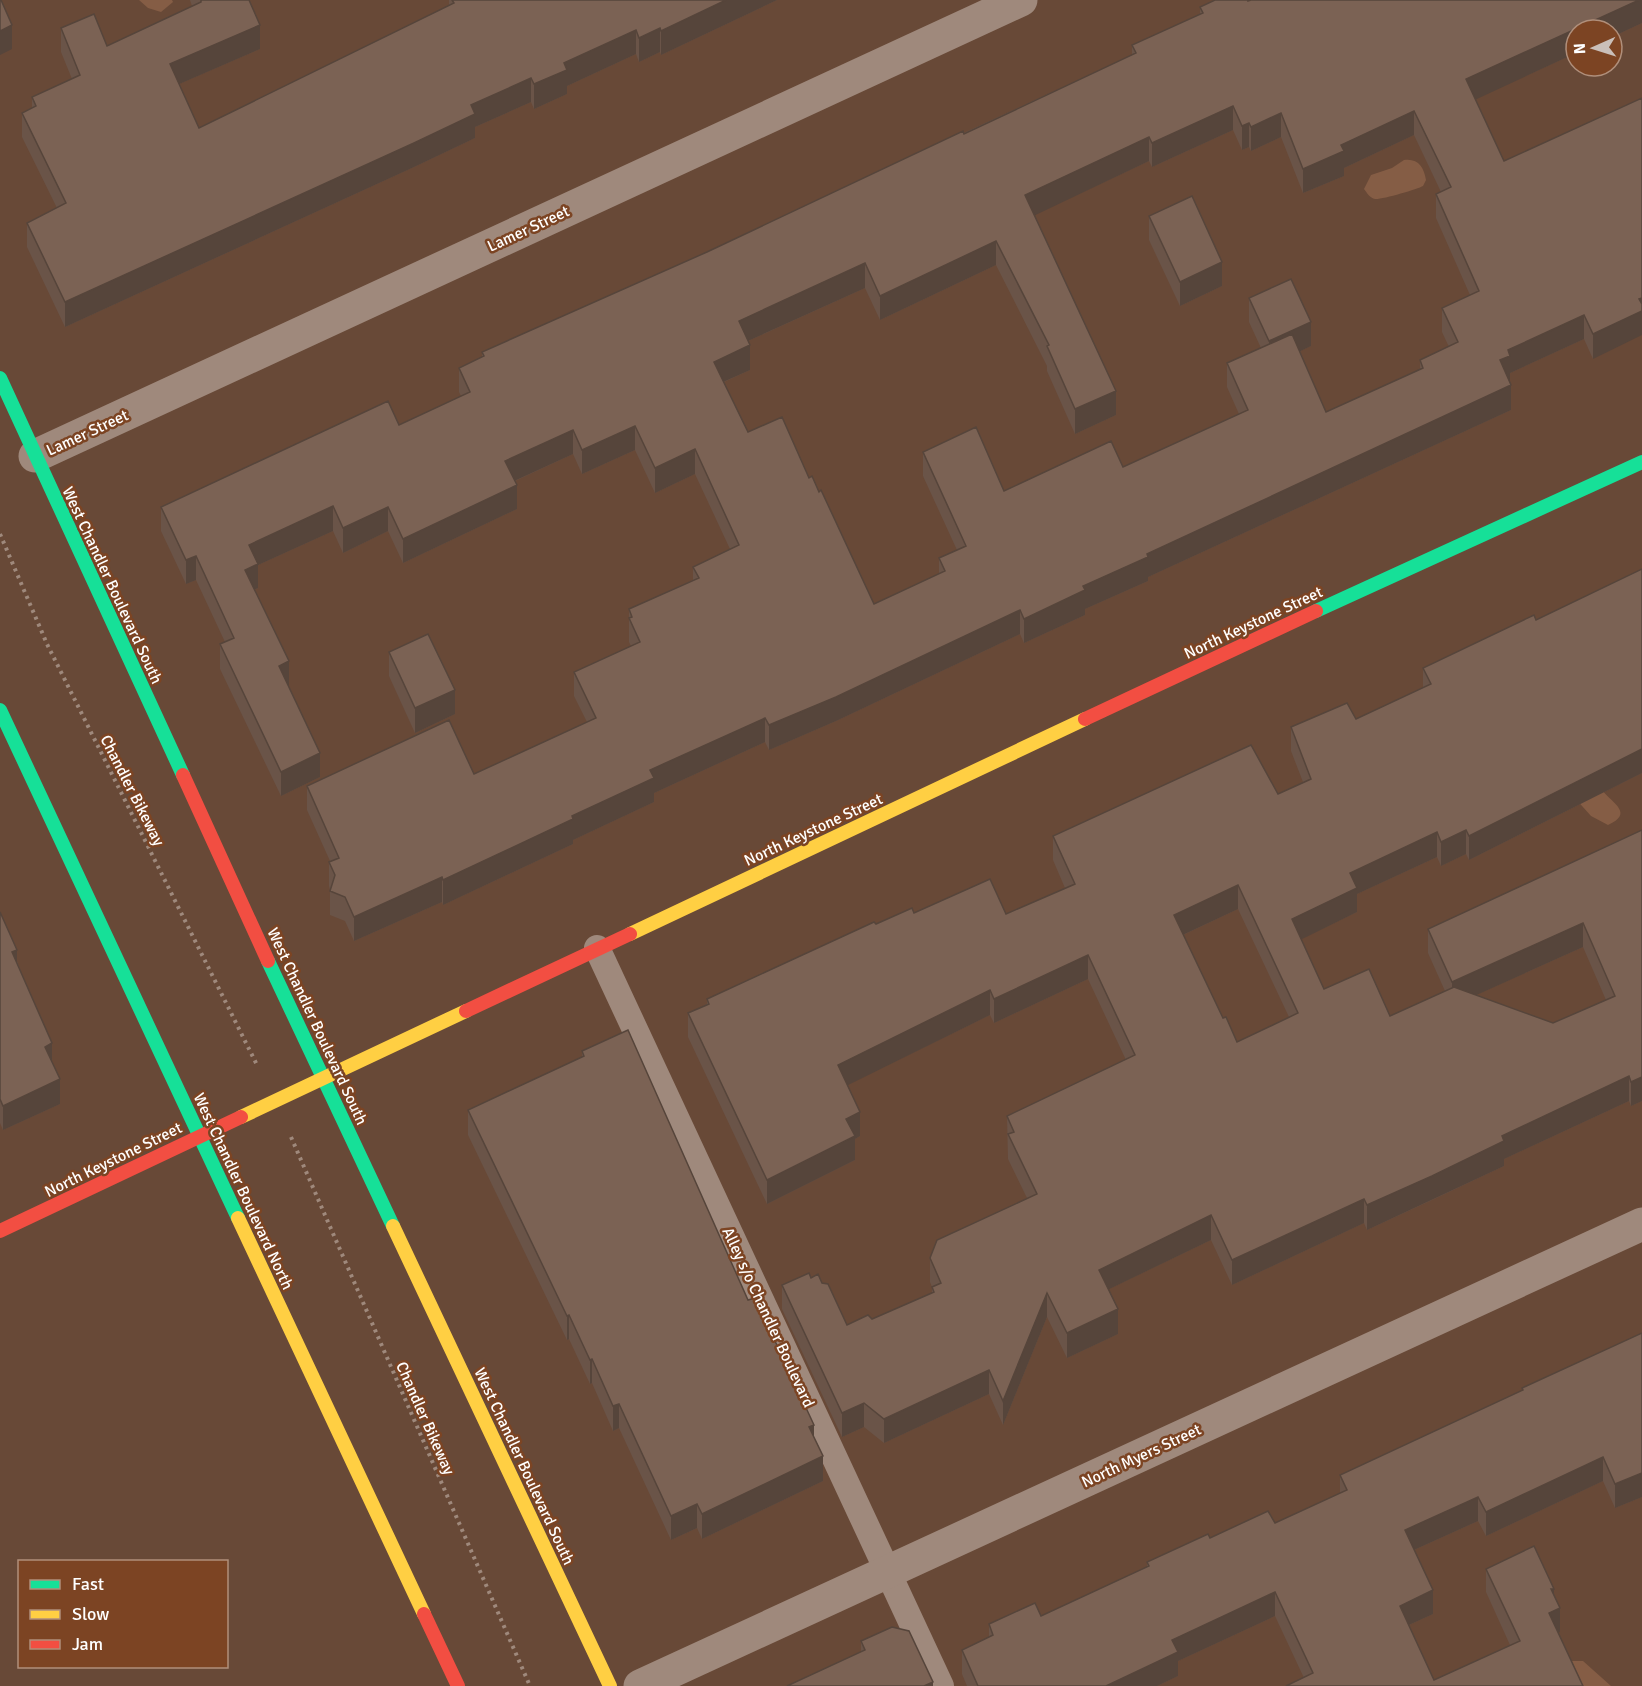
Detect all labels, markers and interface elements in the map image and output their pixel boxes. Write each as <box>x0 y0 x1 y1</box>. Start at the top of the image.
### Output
north arrow <box>1564 18 1624 78</box>
text: N <box>1570 43 1590 55</box>
street label: Lamer Street <box>484 201 573 257</box>
street label: Lamer Street <box>43 405 132 461</box>
street label: West Chandler Boulevard South <box>58 484 167 687</box>
street label: North Keystone Street <box>1181 582 1326 664</box>
street label: Chandler Bikeway <box>96 732 169 850</box>
street label: North Keystone Street <box>741 789 886 871</box>
street label: West Chandler Boulevard South <box>263 925 372 1128</box>
street label: West Chandler Boulevard North <box>189 1090 298 1293</box>
street label: North Keystone Street <box>41 1118 186 1202</box>
street label: Alley s/o Chandler Boulevard <box>717 1224 819 1411</box>
street label: Chandler Bikeway <box>391 1359 459 1479</box>
street label: West Chandler Boulevard South <box>470 1365 579 1568</box>
street label: North Myers Street <box>1078 1419 1205 1492</box>
legend <box>18 1560 228 1668</box>
text: Fast <box>72 1573 104 1595</box>
text: Slow <box>72 1603 109 1625</box>
text: Jam <box>72 1633 103 1655</box>

